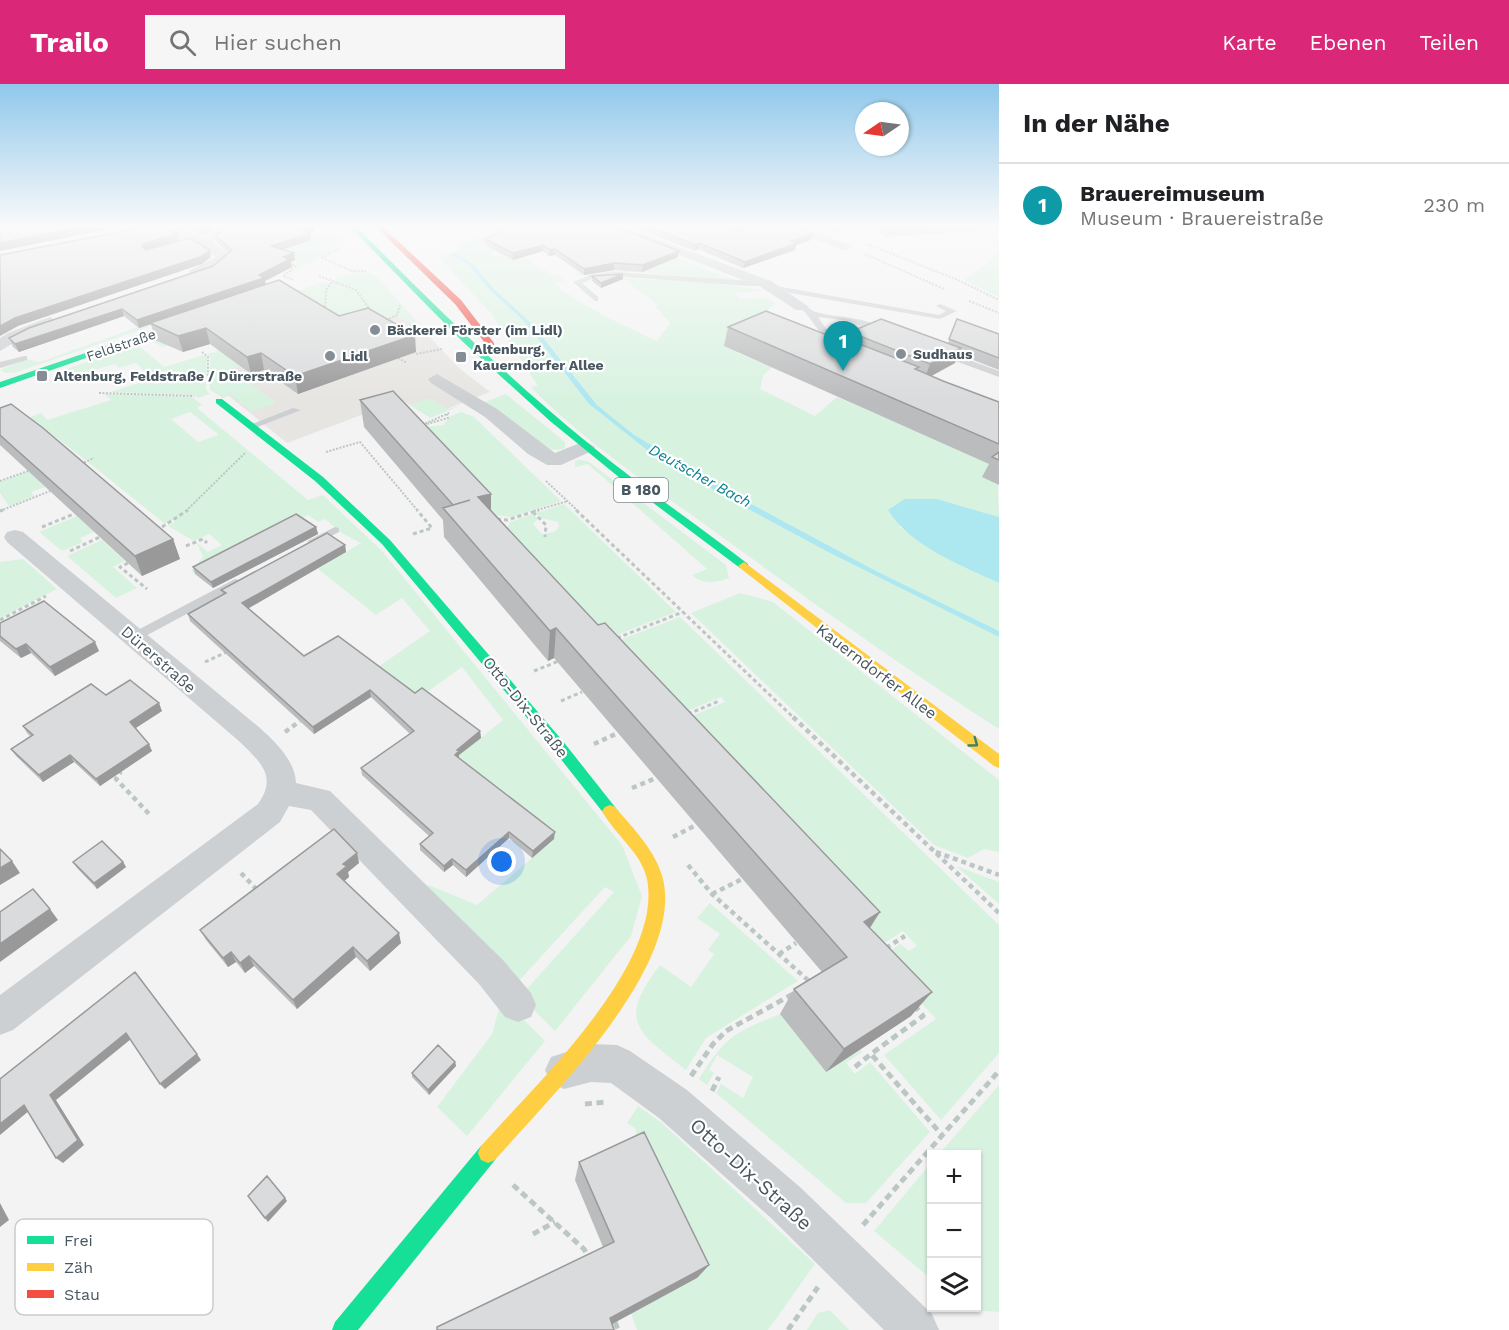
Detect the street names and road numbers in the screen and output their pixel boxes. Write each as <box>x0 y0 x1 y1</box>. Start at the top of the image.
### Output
street label: Feldstraße <box>84 326 158 364</box>
road number: B 180 <box>614 478 668 502</box>
street label: Kauerndorfer Allee <box>813 620 941 723</box>
street label: Dürerstraße <box>117 622 200 697</box>
street label: Otto-Dix-Straße <box>479 653 572 762</box>
street label: Otto-Dix-Straße <box>685 1113 817 1235</box>

